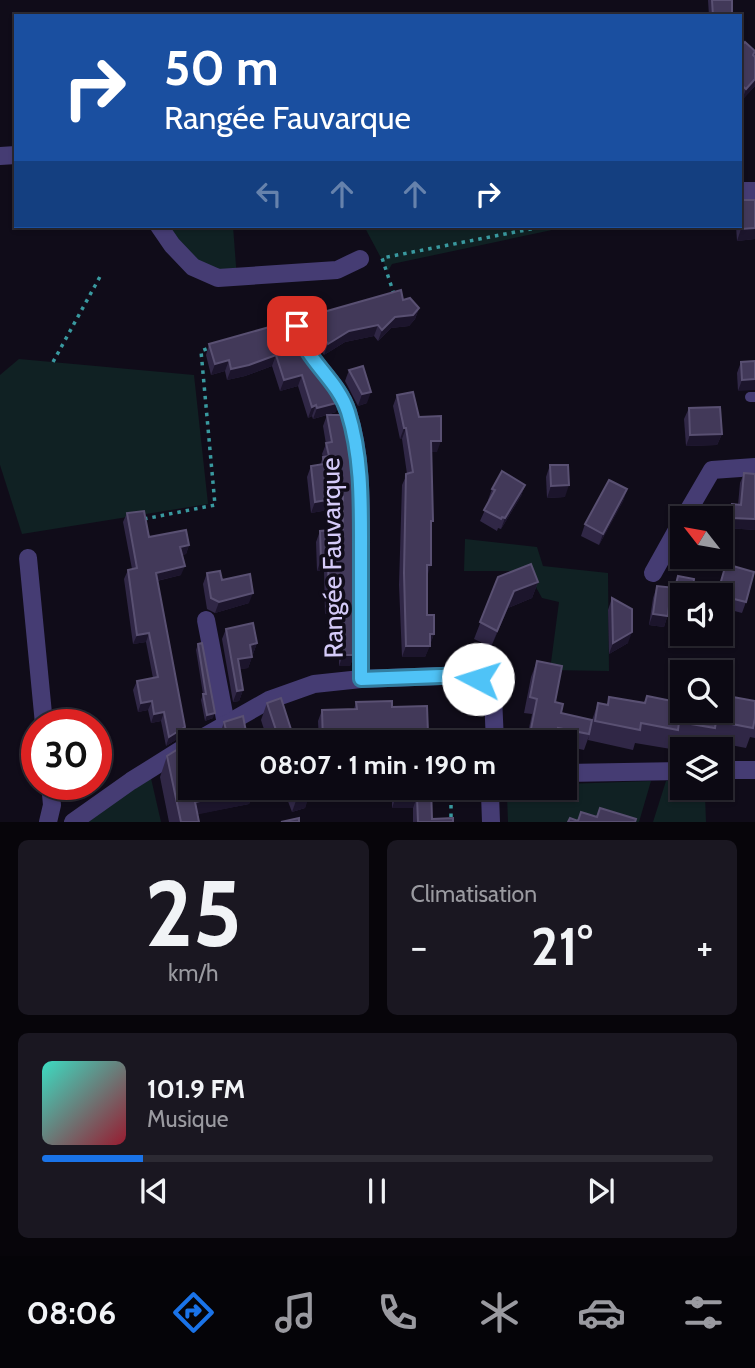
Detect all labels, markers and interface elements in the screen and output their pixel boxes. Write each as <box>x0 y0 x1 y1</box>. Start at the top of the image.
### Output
text: 50 m <box>164 38 279 97</box>
icon: right <box>49 42 140 133</box>
text: Rangée Fauvarque <box>164 98 411 137</box>
icon: left <box>250 175 288 213</box>
icon: ahead <box>323 175 361 213</box>
icon: ahead <box>396 175 434 213</box>
icon: right <box>469 175 507 213</box>
pin <box>267 296 327 356</box>
icon: arrive <box>278 307 316 345</box>
street label: Rangée Fauvarque <box>314 457 350 659</box>
north arrow <box>670 506 733 569</box>
map controls <box>670 506 733 800</box>
button: sound <box>670 583 733 646</box>
position arrow <box>441 642 515 716</box>
button: search <box>670 660 733 723</box>
speed limit sign: 30 <box>21 709 112 800</box>
button: layers <box>670 737 733 800</box>
text: 08:07 · 1 min · 190 m <box>259 749 496 781</box>
text: 25 <box>145 858 242 969</box>
text: Climatisation <box>411 880 537 908</box>
text: 21° <box>531 915 593 978</box>
text: − <box>411 923 427 970</box>
text: + <box>696 923 713 970</box>
text: km/h <box>168 959 218 987</box>
text: 101.9 FM <box>147 1073 245 1105</box>
text: Musique <box>147 1105 229 1133</box>
icon: previous <box>135 1172 173 1210</box>
icon: pause <box>358 1172 396 1210</box>
icon: next <box>582 1172 620 1210</box>
icon: directions <box>169 1288 218 1337</box>
icon: music <box>271 1288 320 1337</box>
icon: phone <box>373 1288 422 1337</box>
icon: climate <box>475 1288 524 1337</box>
icon: car <box>577 1288 626 1337</box>
icon: filters <box>679 1288 728 1337</box>
text: 08:06 <box>27 1293 116 1332</box>

